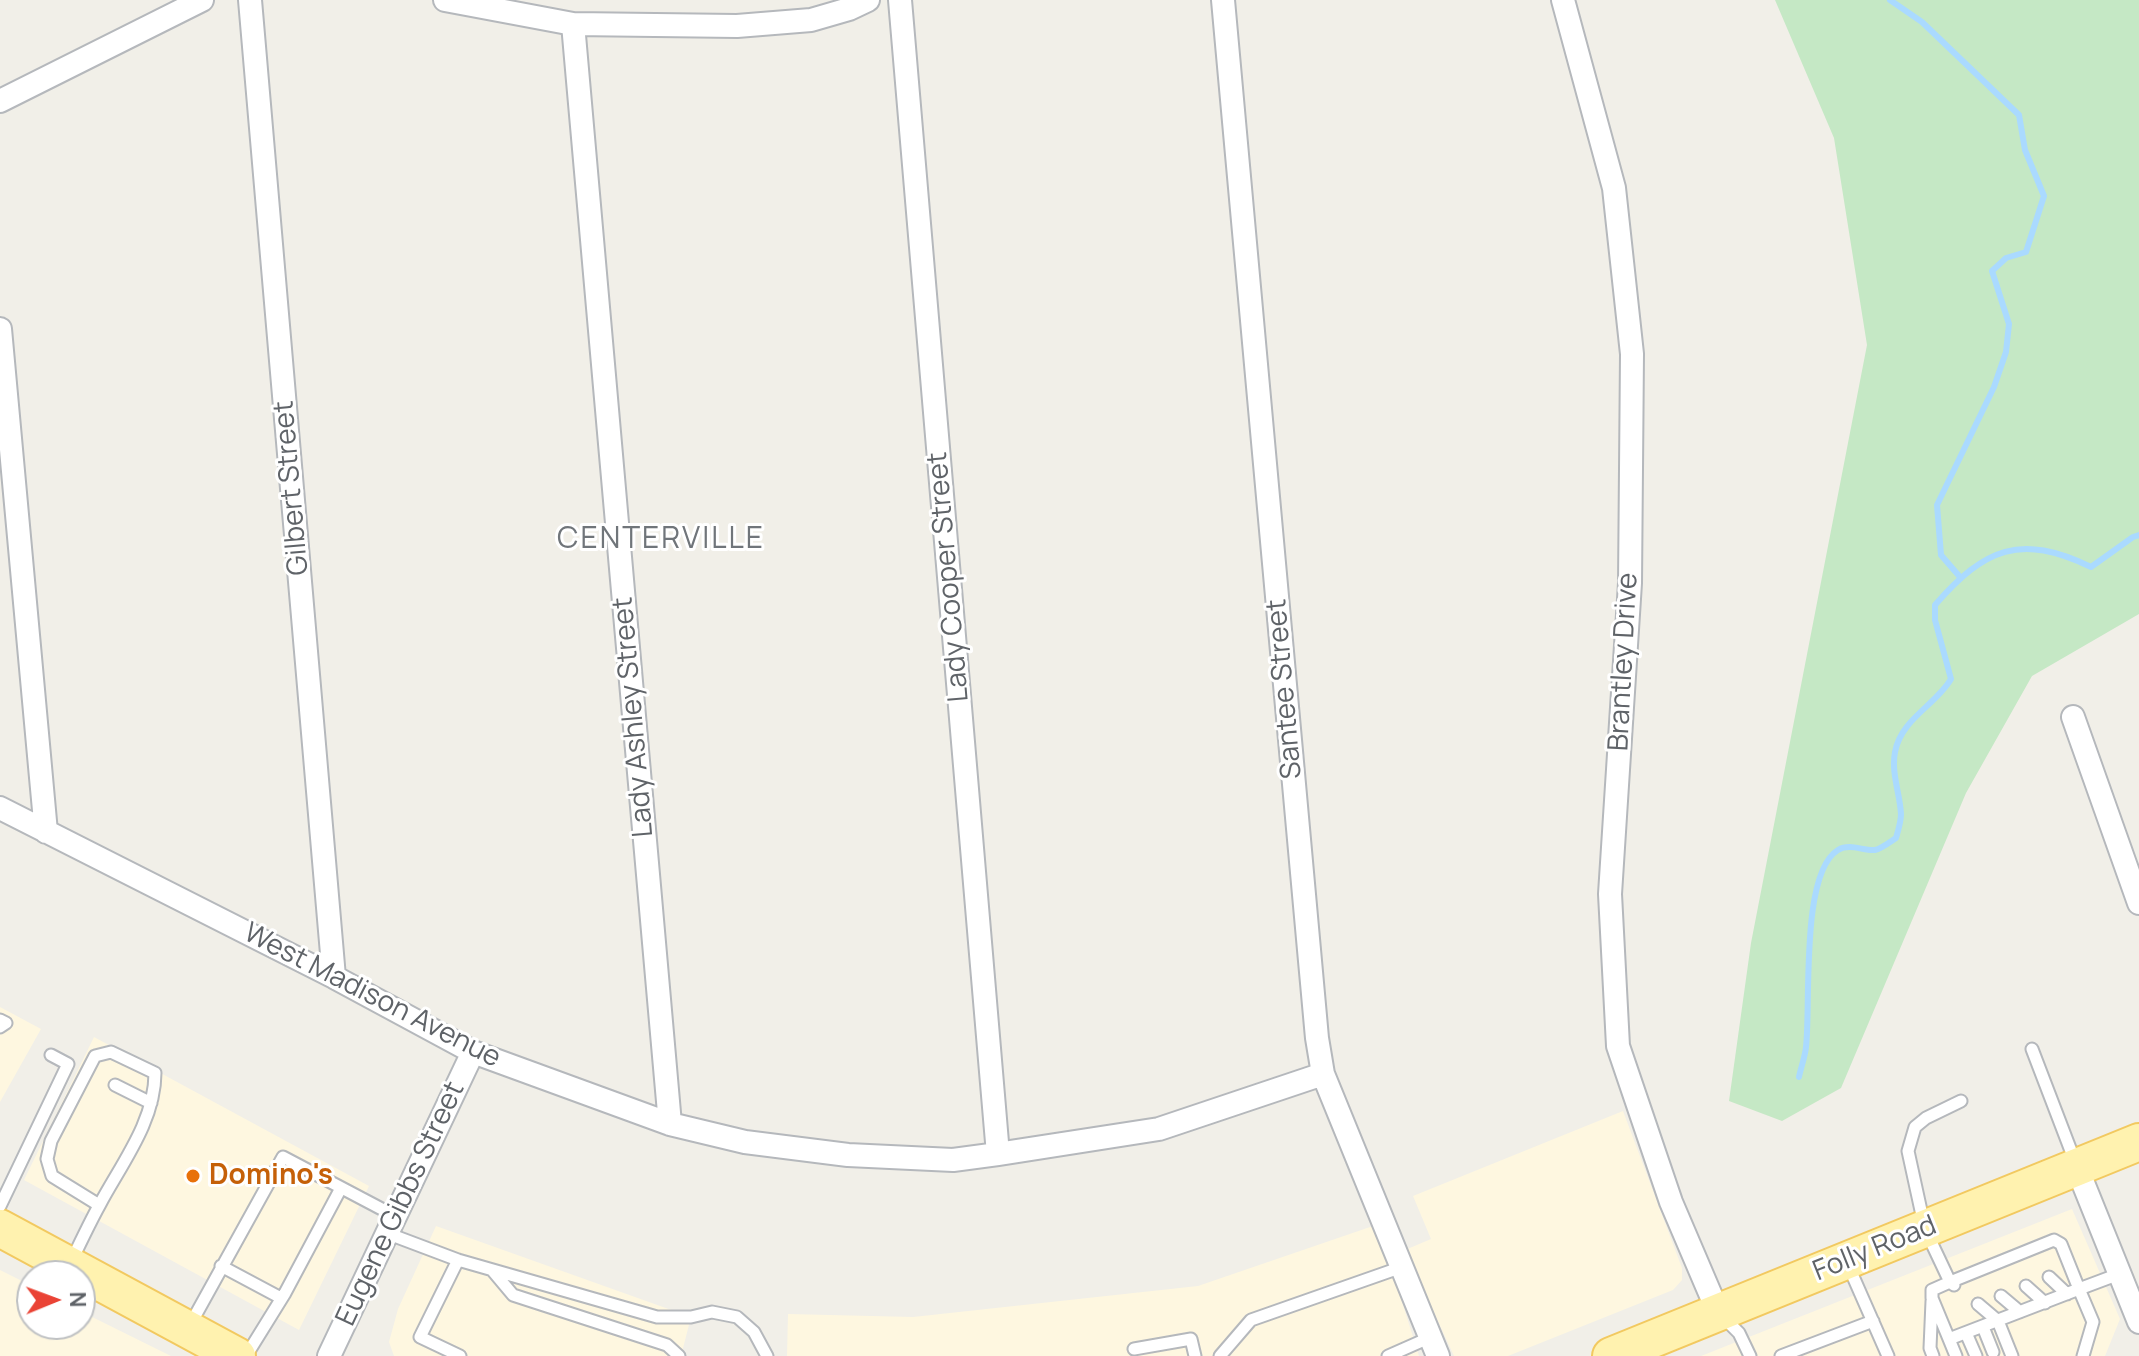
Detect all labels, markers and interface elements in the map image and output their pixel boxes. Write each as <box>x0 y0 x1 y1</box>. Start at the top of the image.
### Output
street label: Gilbert Street <box>268 399 316 577</box>
street label: Lady Cooper Street <box>921 451 977 703</box>
district label: CENTERVILLE <box>557 522 765 558</box>
street label: Brantley Drive <box>1603 572 1645 752</box>
street label: Lady Ashley Street <box>607 595 661 839</box>
street label: Santee Street <box>1260 598 1310 780</box>
street label: West Madison Avenue <box>238 917 506 1075</box>
street label: Eugene Gibbs Street <box>330 1077 472 1331</box>
place label: Domino's <box>209 1159 333 1193</box>
marker: Domino's <box>184 1167 202 1185</box>
street label: Folly Road <box>1808 1209 1942 1289</box>
north arrow <box>16 1260 96 1340</box>
text: N <box>63 1291 93 1308</box>

